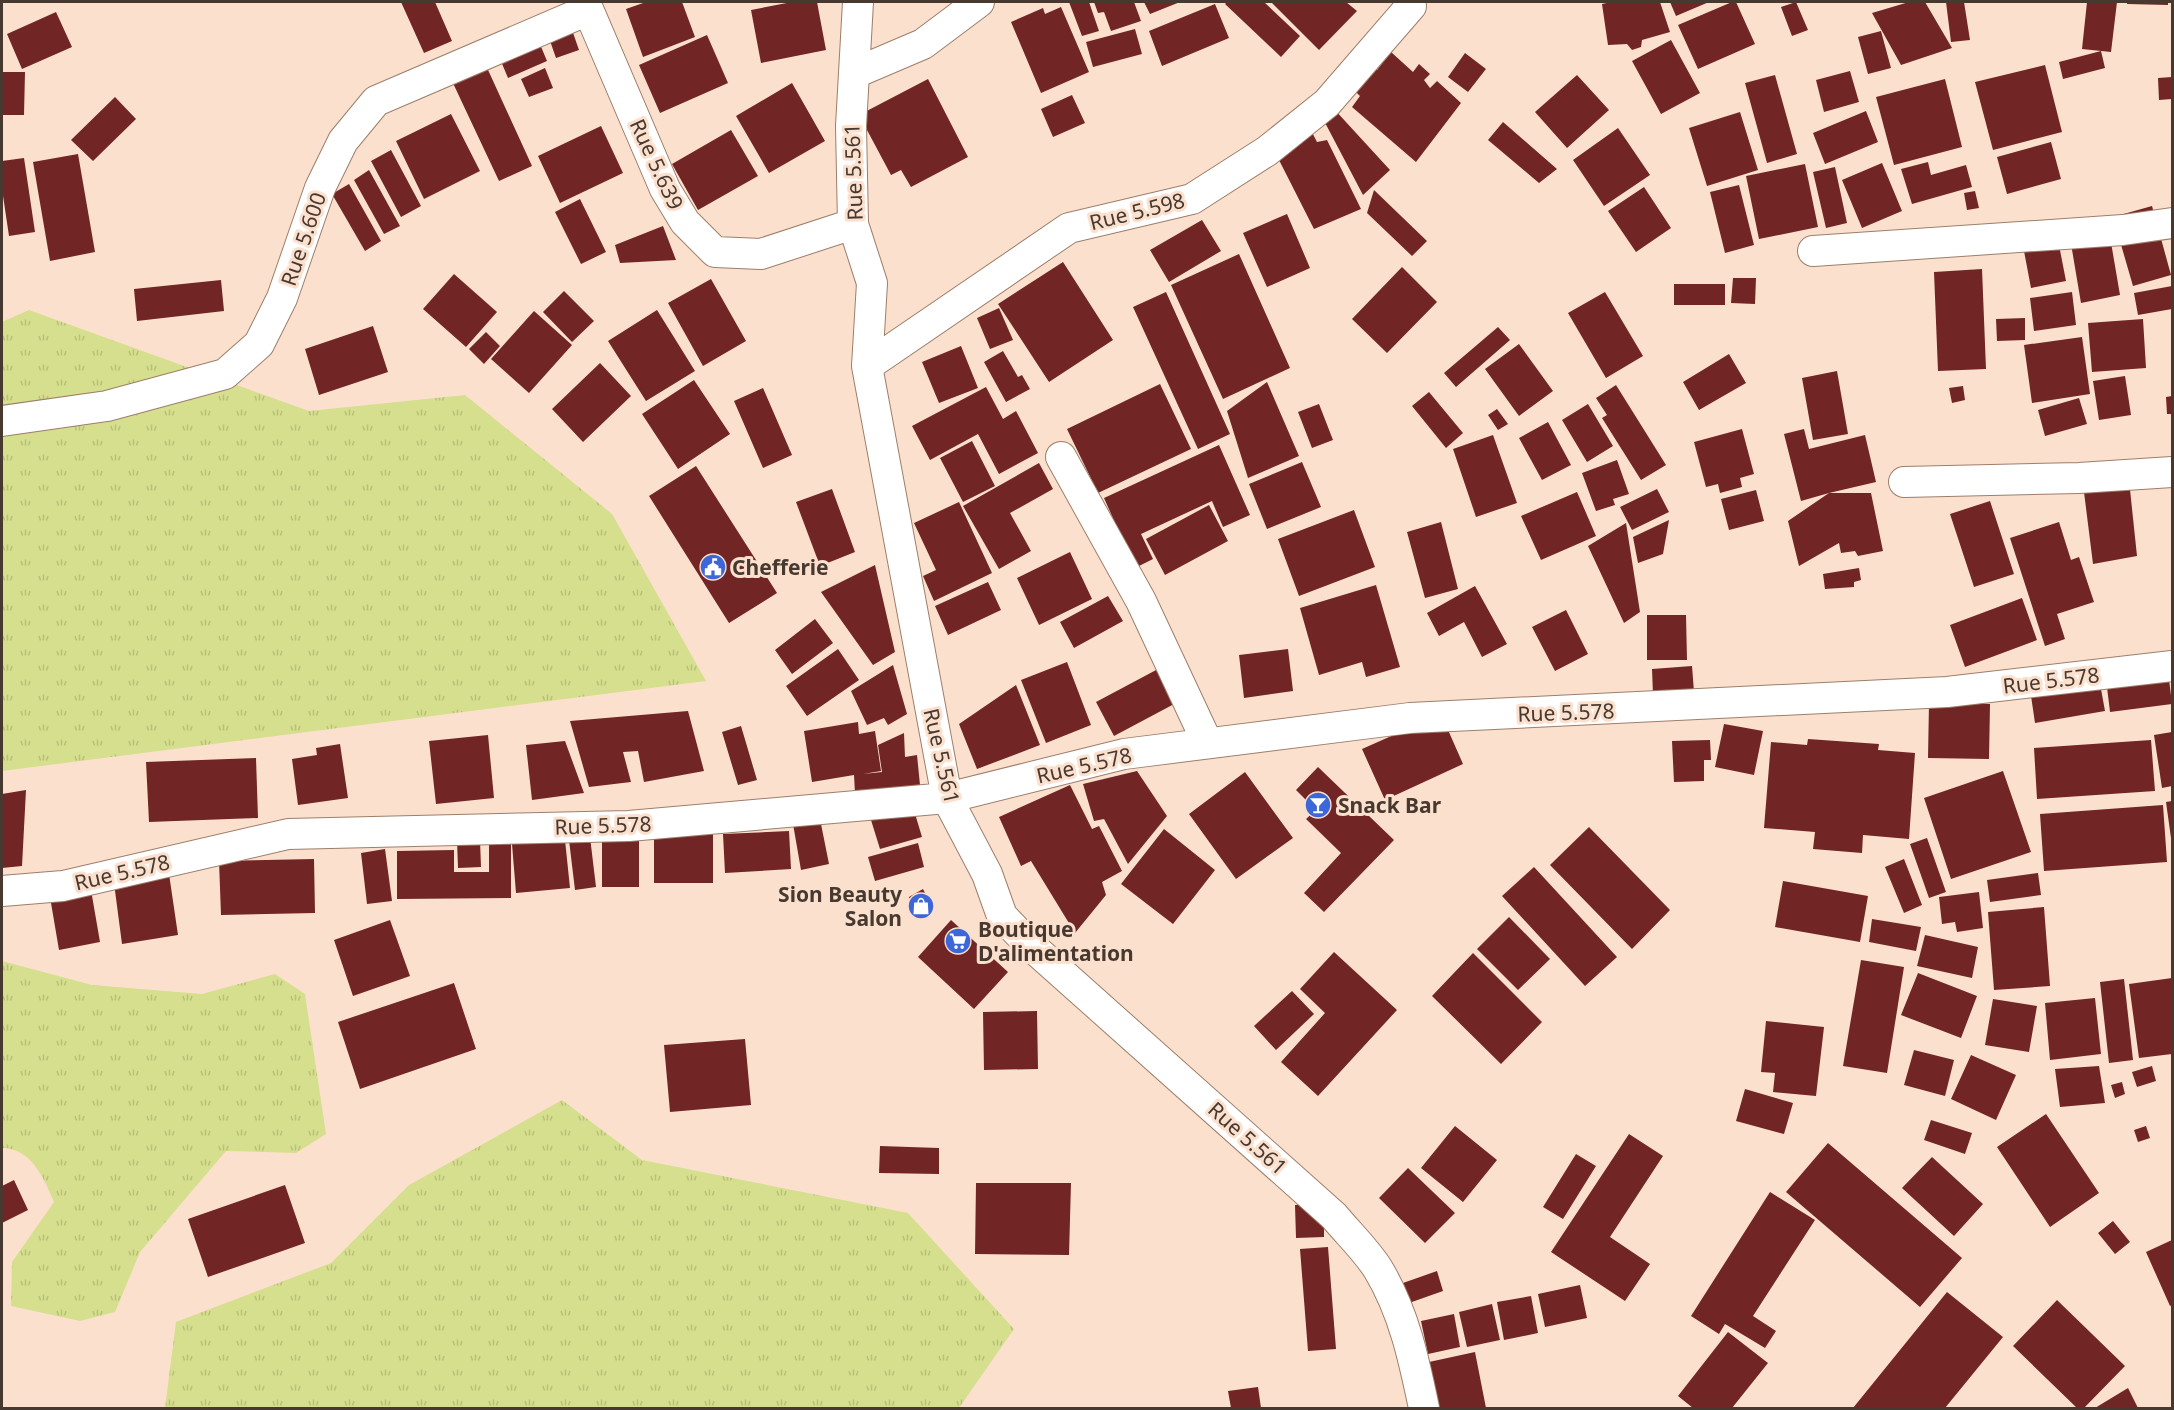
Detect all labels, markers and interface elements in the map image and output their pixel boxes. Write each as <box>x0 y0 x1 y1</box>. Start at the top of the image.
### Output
street label: Rue 5.639 <box>624 114 690 214</box>
street label: Rue 5.561 <box>837 123 869 221</box>
street label: Rue 5.598 <box>1087 186 1187 236</box>
street label: Rue 5.600 <box>274 189 332 289</box>
public building icon: Chefferie <box>698 552 728 582</box>
place label: Chefferie <box>732 553 829 581</box>
street label: Rue 5.578 <box>2001 660 2101 700</box>
street label: Rue 5.578 <box>1517 696 1615 728</box>
street label: Rue 5.561 <box>917 706 967 806</box>
street label: Rue 5.578 <box>1034 740 1134 790</box>
bar icon: Snack Bar <box>1303 790 1333 820</box>
place label: Snack Bar <box>1338 791 1442 819</box>
street label: Rue 5.578 <box>554 809 652 841</box>
street label: Rue 5.578 <box>72 847 172 897</box>
place label: Sion Beauty Salon <box>778 880 902 932</box>
shop icon: Sion Beauty Salon <box>906 891 936 921</box>
place label: Boutique D'alimentation <box>978 915 1134 967</box>
supermarket icon: Boutique D'alimentation <box>943 926 973 956</box>
street label: Rue 5.561 <box>1203 1095 1293 1181</box>

